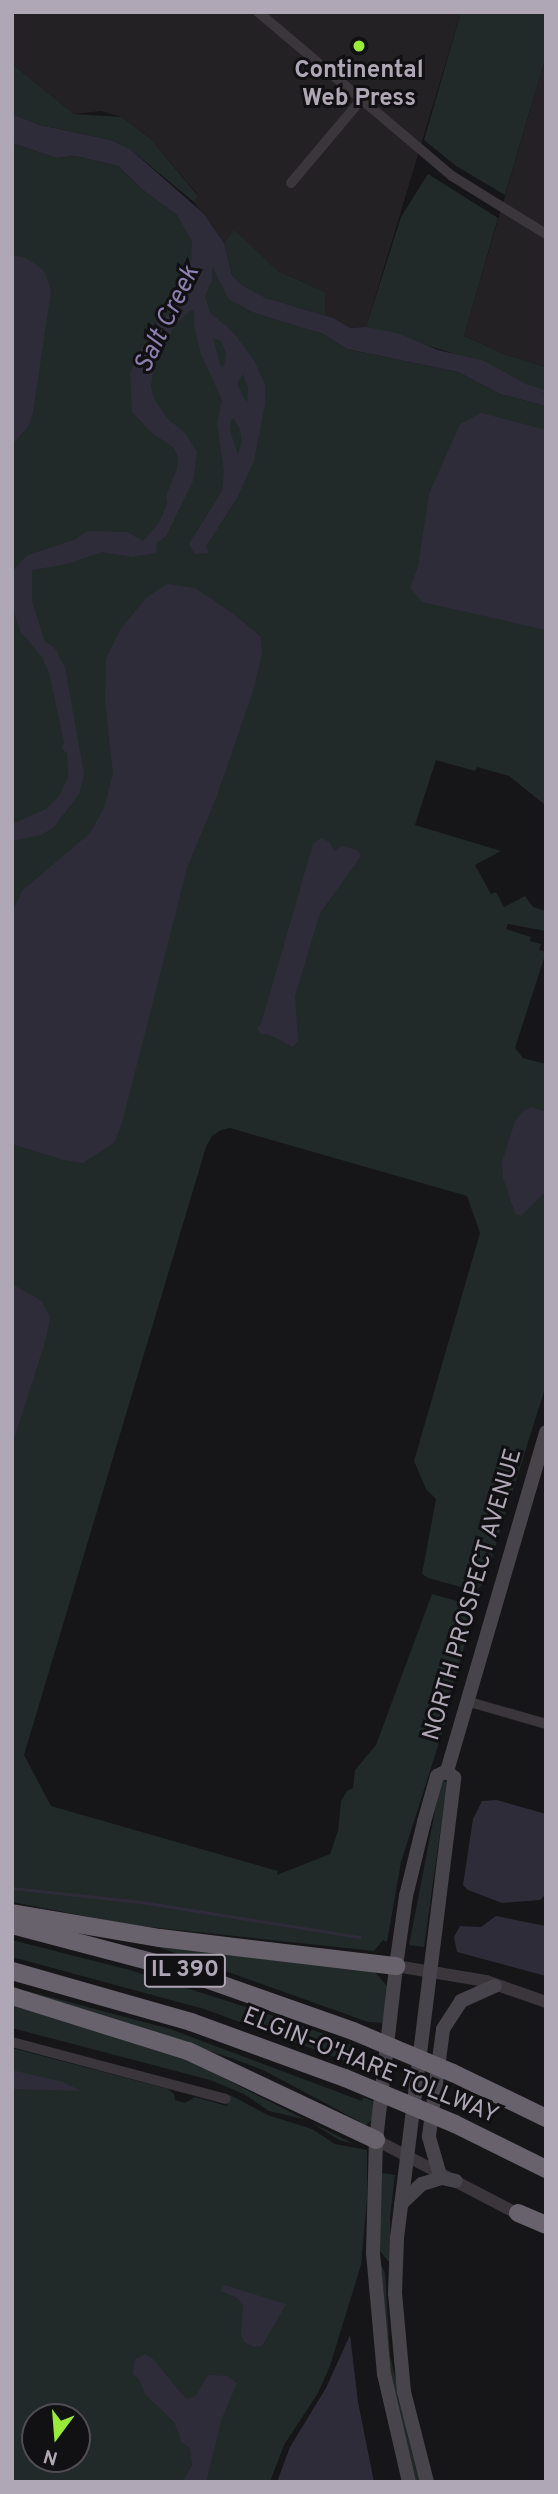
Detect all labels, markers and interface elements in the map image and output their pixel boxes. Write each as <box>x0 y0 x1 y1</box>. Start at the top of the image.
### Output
marker: Continental Web Press <box>351 38 367 54</box>
place label: Continental Web Press <box>294 58 424 114</box>
water label: Salt Creek <box>129 261 207 379</box>
street label: NORTH PROSPECT AVENUE <box>418 1445 530 1745</box>
road number: IL 390 <box>143 1952 227 1990</box>
street label: ELGIN-O'HARE TOLLWAY <box>238 2002 502 2132</box>
north arrow <box>21 2403 91 2473</box>
text: N <box>41 2443 61 2470</box>

